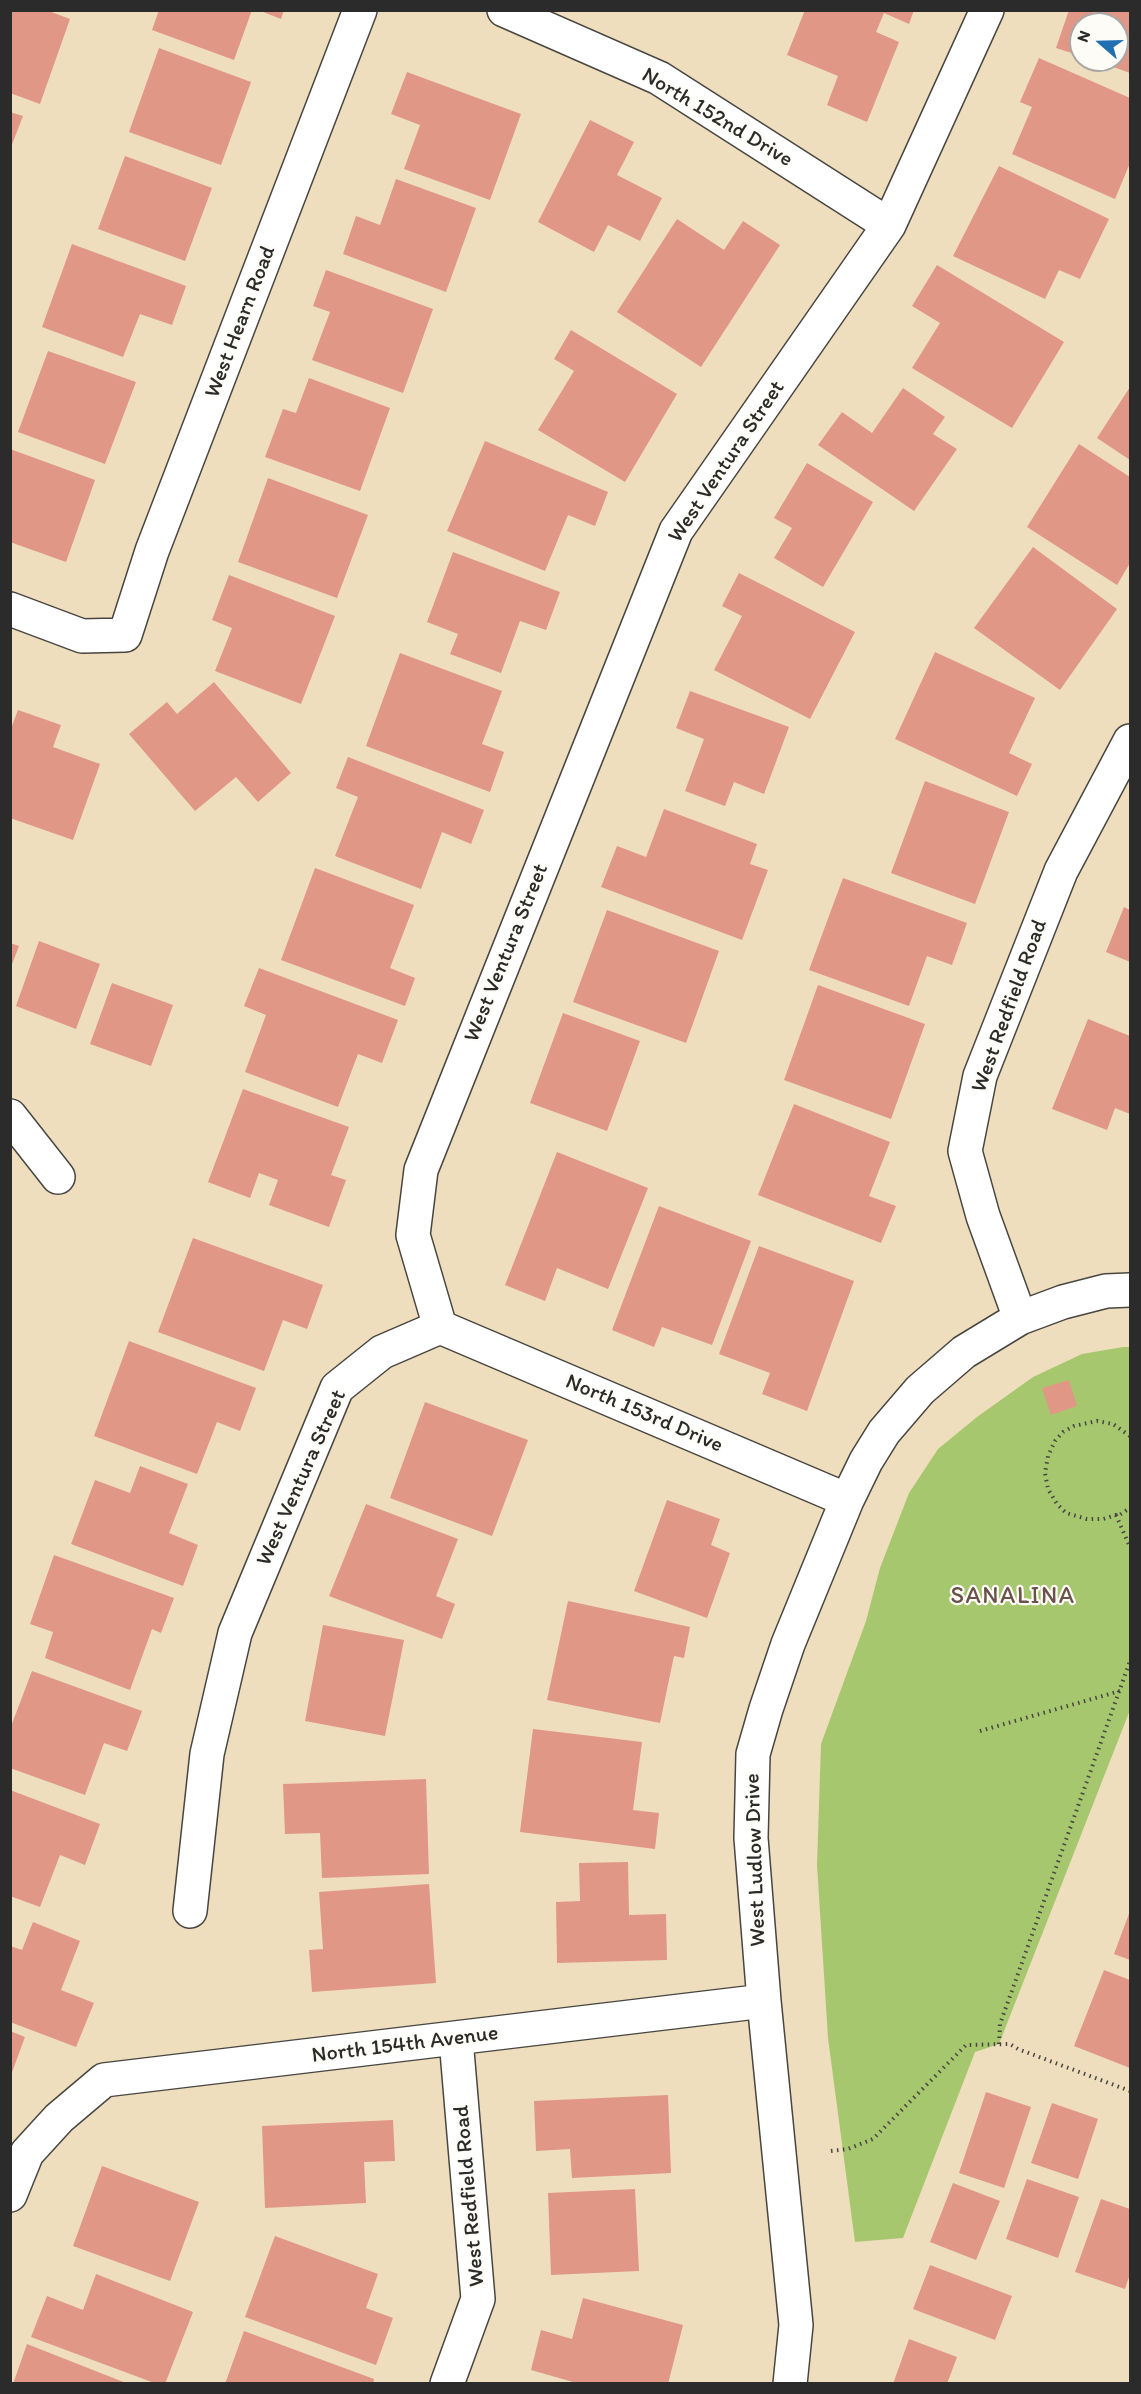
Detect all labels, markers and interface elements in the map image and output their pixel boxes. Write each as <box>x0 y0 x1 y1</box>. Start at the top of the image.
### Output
north arrow <box>1069 12 1129 72</box>
text: N <box>1073 28 1094 45</box>
street label: North 152nd Drive <box>637 62 797 174</box>
street label: West Hearn Road <box>200 242 282 402</box>
street label: West Ventura Street <box>663 376 791 548</box>
street label: West Ventura Street <box>459 860 555 1046</box>
street label: West Redfield Road <box>966 916 1054 1096</box>
street label: North 153rd Drive <box>561 1369 727 1459</box>
street label: West Ventura Street <box>251 1386 353 1570</box>
district label: SANALINA <box>950 1583 1076 1611</box>
street label: West Ludlow Drive <box>740 1773 772 1947</box>
street label: North 154th Avenue <box>310 2020 500 2070</box>
street label: West Redfield Road <box>449 2104 491 2288</box>

